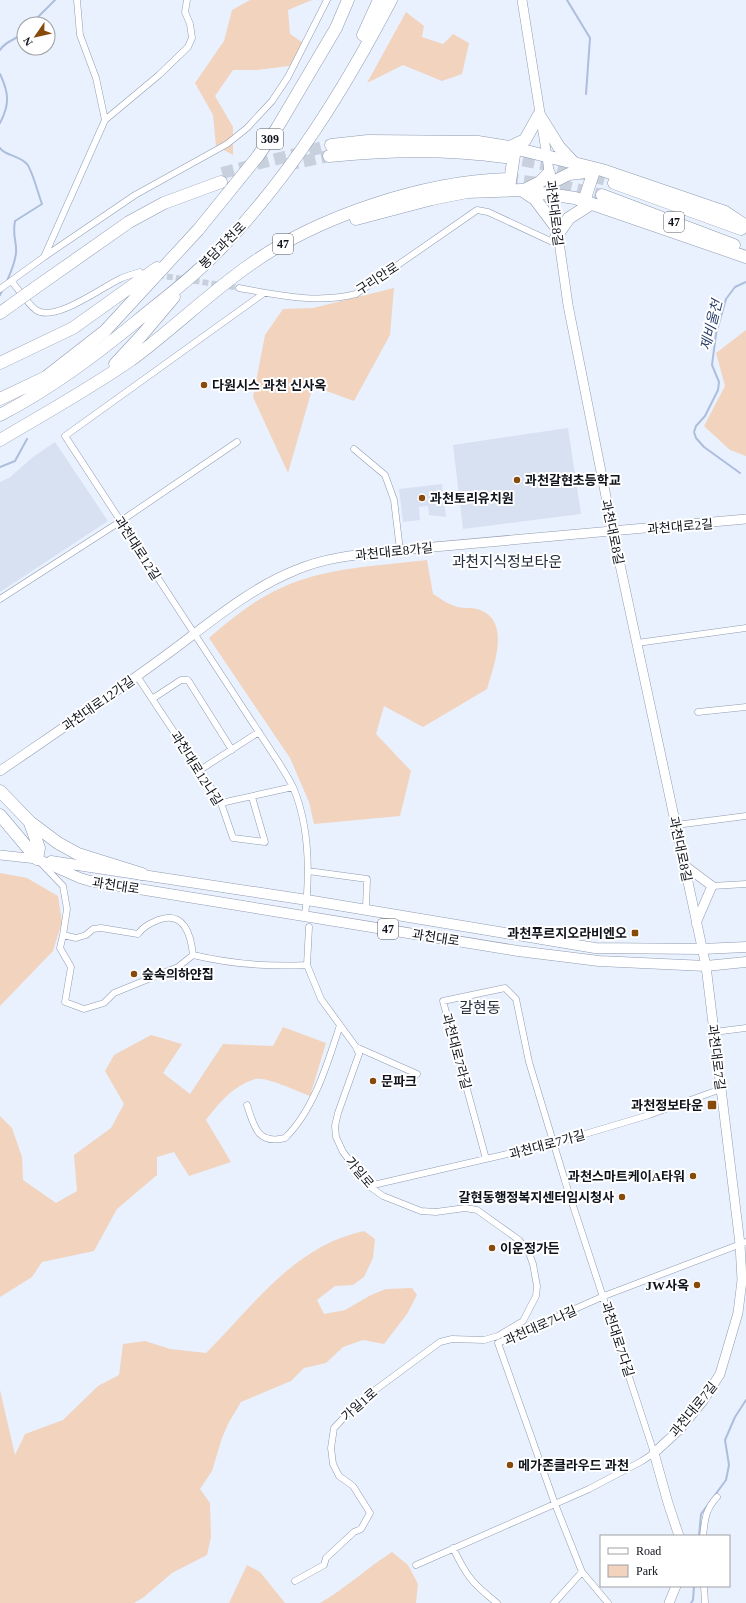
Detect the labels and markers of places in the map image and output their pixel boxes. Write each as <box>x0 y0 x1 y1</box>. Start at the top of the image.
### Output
place label: 다원시스 과천 신사옥 <box>212 378 326 393</box>
marker: 다원시스 과천 신사옥 <box>199 380 209 390</box>
place label: 과천갈현초등학교 <box>525 473 621 488</box>
marker: 과천갈현초등학교 <box>512 475 522 485</box>
place label: 과천토리유치원 <box>430 491 514 506</box>
marker: 과천토리유치원 <box>417 493 427 503</box>
place label: 과천푸르지오라비엔오 <box>507 926 627 941</box>
marker: 과천푸르지오라비엔오 <box>630 928 640 938</box>
place label: 숲속의하얀집 <box>142 967 214 982</box>
marker: 숲속의하얀집 <box>129 969 139 979</box>
place label: 문파크 <box>381 1074 417 1089</box>
marker: 문파크 <box>368 1076 378 1086</box>
place label: 과천정보타운 <box>631 1098 703 1113</box>
marker: 과천정보타운 <box>706 1099 718 1111</box>
place label: 과천스마트케이A타워 <box>568 1169 685 1184</box>
marker: 과천스마트케이A타워 <box>688 1171 698 1181</box>
place label: 갈현동행정복지센터임시청사 <box>459 1190 614 1205</box>
marker: 갈현동행정복지센터임시청사 <box>617 1192 627 1202</box>
place label: 이운정가든 <box>500 1241 560 1256</box>
marker: 이운정가든 <box>487 1243 497 1253</box>
place label: JW사옥 <box>646 1278 689 1293</box>
marker: JW사옥 <box>692 1280 702 1290</box>
place label: 메가존클라우드 과천 <box>518 1458 629 1473</box>
marker: 메가존클라우드 과천 <box>505 1460 515 1470</box>

